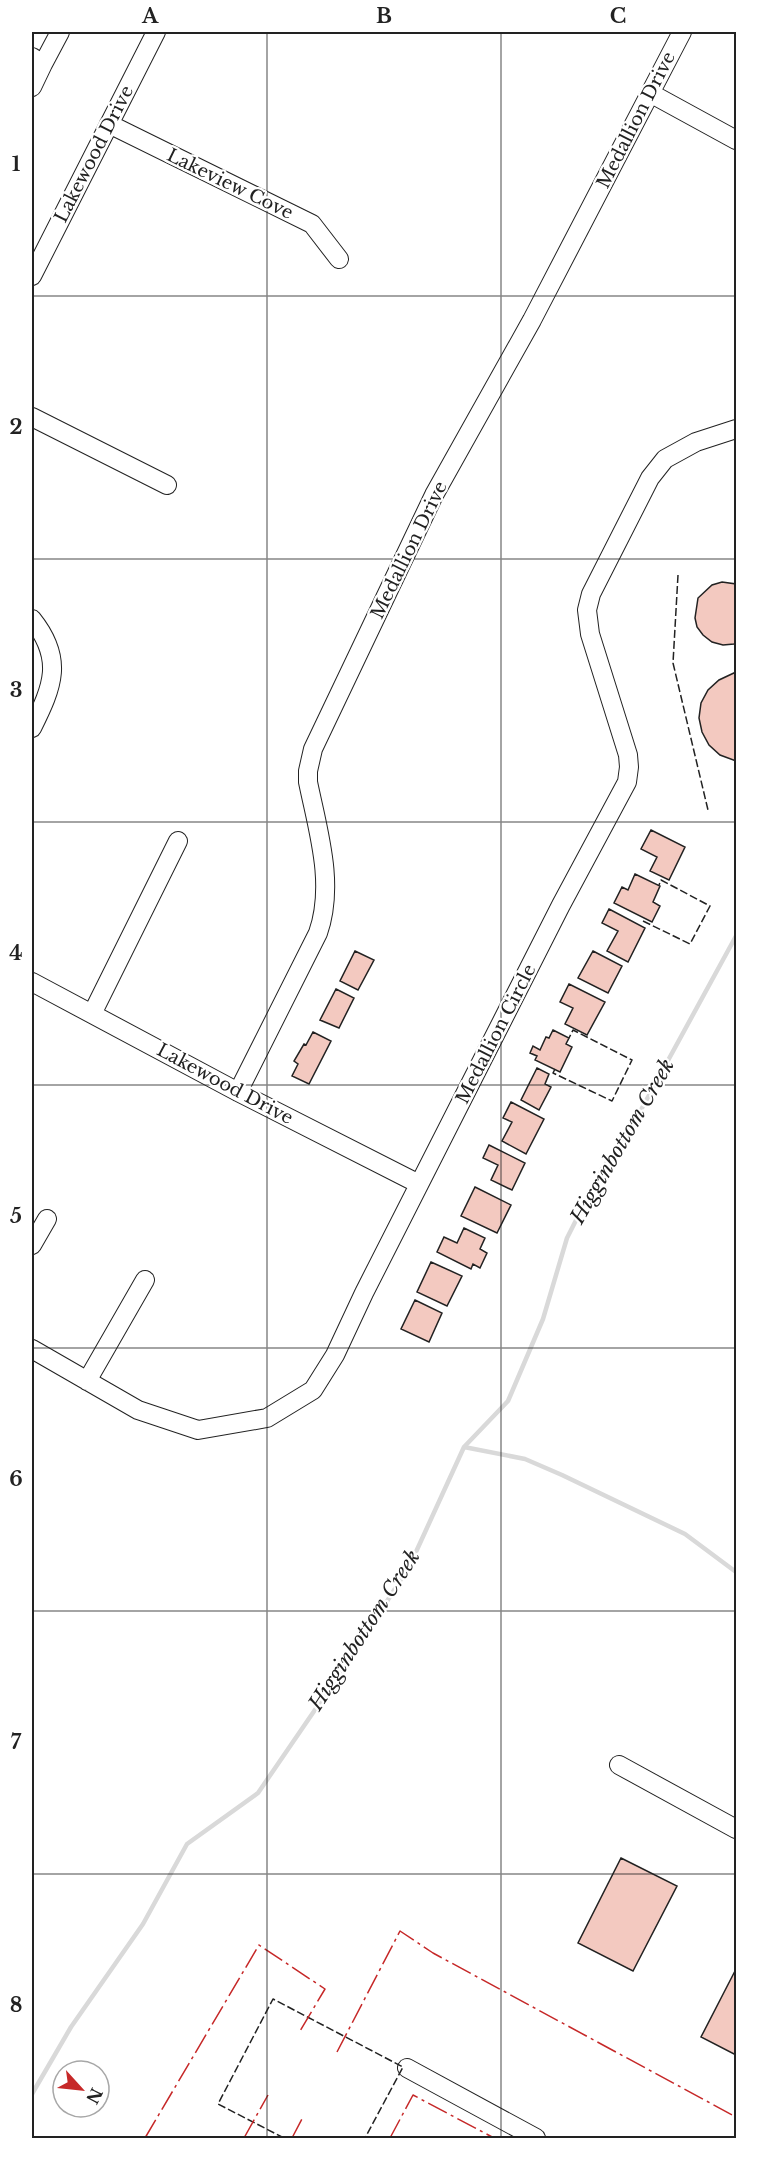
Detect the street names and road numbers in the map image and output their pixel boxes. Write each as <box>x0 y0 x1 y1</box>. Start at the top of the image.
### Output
street label: Medallion Drive <box>592 48 680 192</box>
street label: Lakewood Drive <box>50 82 138 226</box>
street label: Lakeview Cove <box>163 144 297 224</box>
street label: Medallion Drive <box>366 478 452 622</box>
street label: Medallion Circle <box>451 961 541 1107</box>
street label: Lakewood Drive <box>153 1039 297 1129</box>

